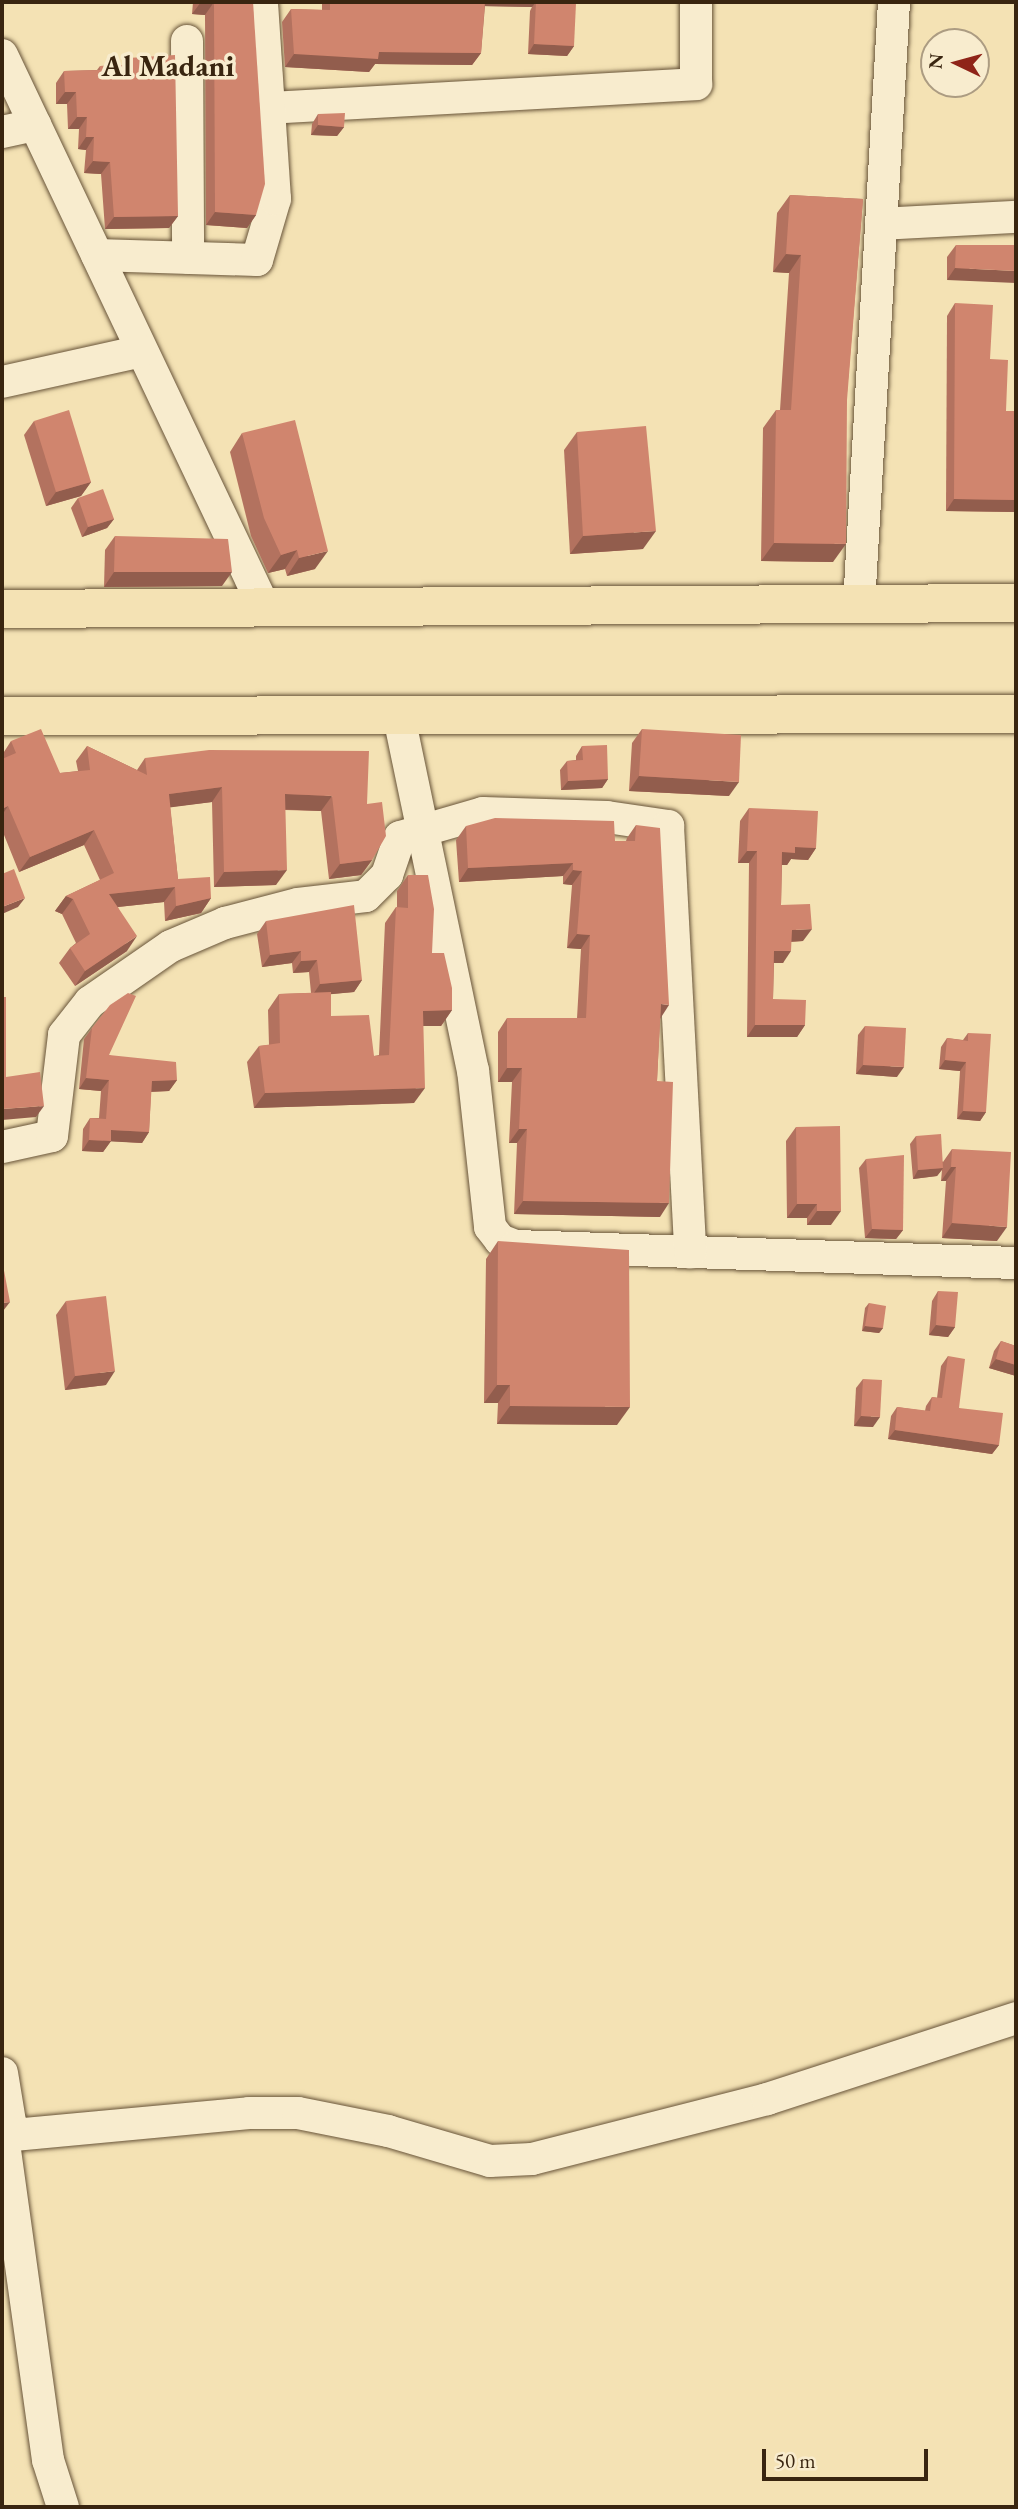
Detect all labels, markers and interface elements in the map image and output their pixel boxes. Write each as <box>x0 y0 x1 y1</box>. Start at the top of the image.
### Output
north arrow <box>920 28 990 98</box>
district label: Al Madani <box>102 48 234 84</box>
text: N <box>922 53 949 70</box>
scale bar <box>766 2436 932 2480</box>
text: 50 m <box>775 2447 816 2474</box>

